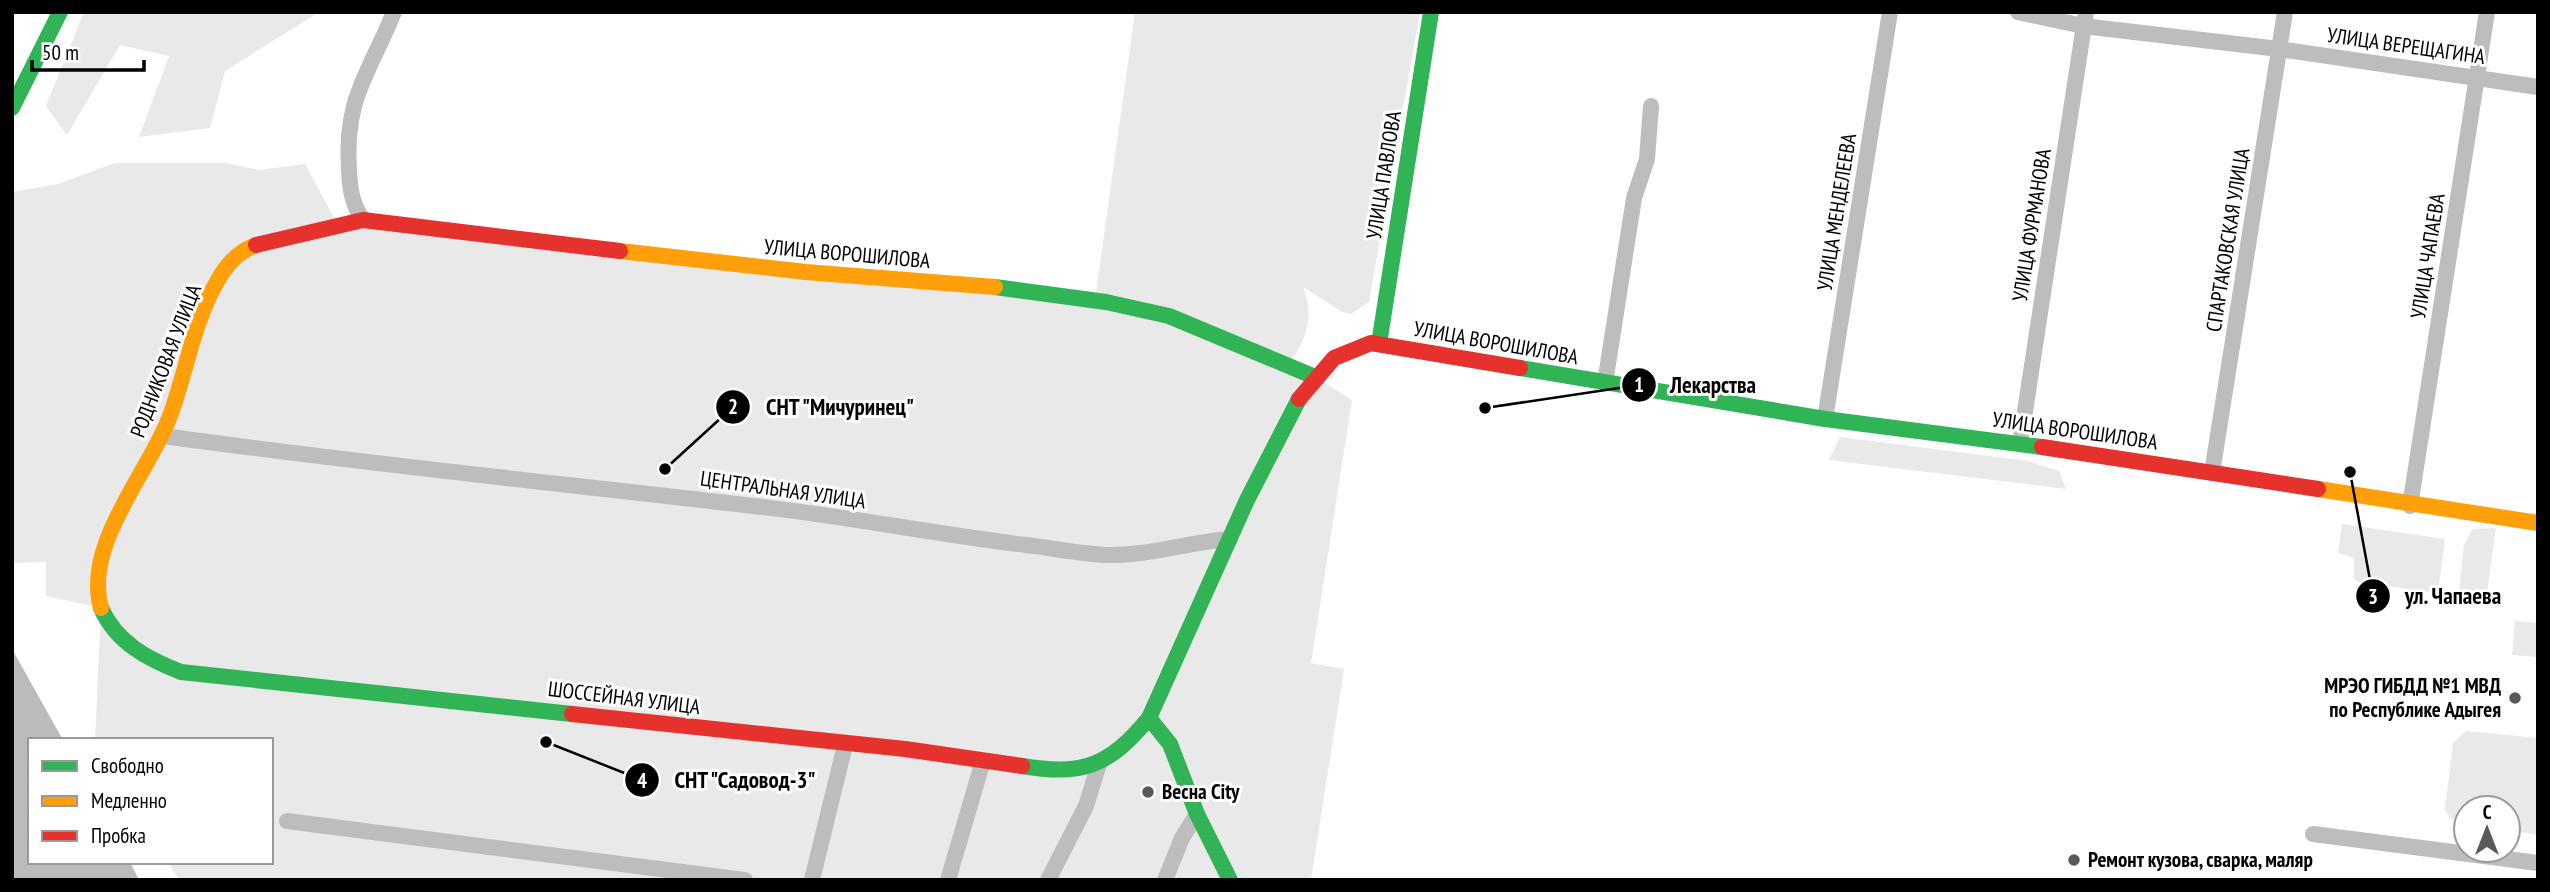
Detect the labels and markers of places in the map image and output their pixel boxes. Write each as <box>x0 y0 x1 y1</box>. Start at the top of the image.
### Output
callout: Лекарства <box>1621 363 1770 407</box>
callout: СНТ "Мичуринец" <box>716 385 929 429</box>
callout: ул. Чапаева <box>2355 574 2516 618</box>
place label: МРЭО ГИБДД №1 МВД по Республике Адыгея <box>2324 672 2501 723</box>
marker: МРЭО ГИБДД №1 МВД по Республике Адыгея <box>2507 690 2523 706</box>
callout: СНТ "Садовод-3" <box>624 758 831 802</box>
place label: Весна City <box>1162 778 1240 805</box>
marker: Весна City <box>1140 784 1156 800</box>
place label: Ремонт кузова, сварка, маляр <box>2088 846 2313 873</box>
marker: Ремонт кузова, сварка, маляр <box>2066 852 2082 868</box>

